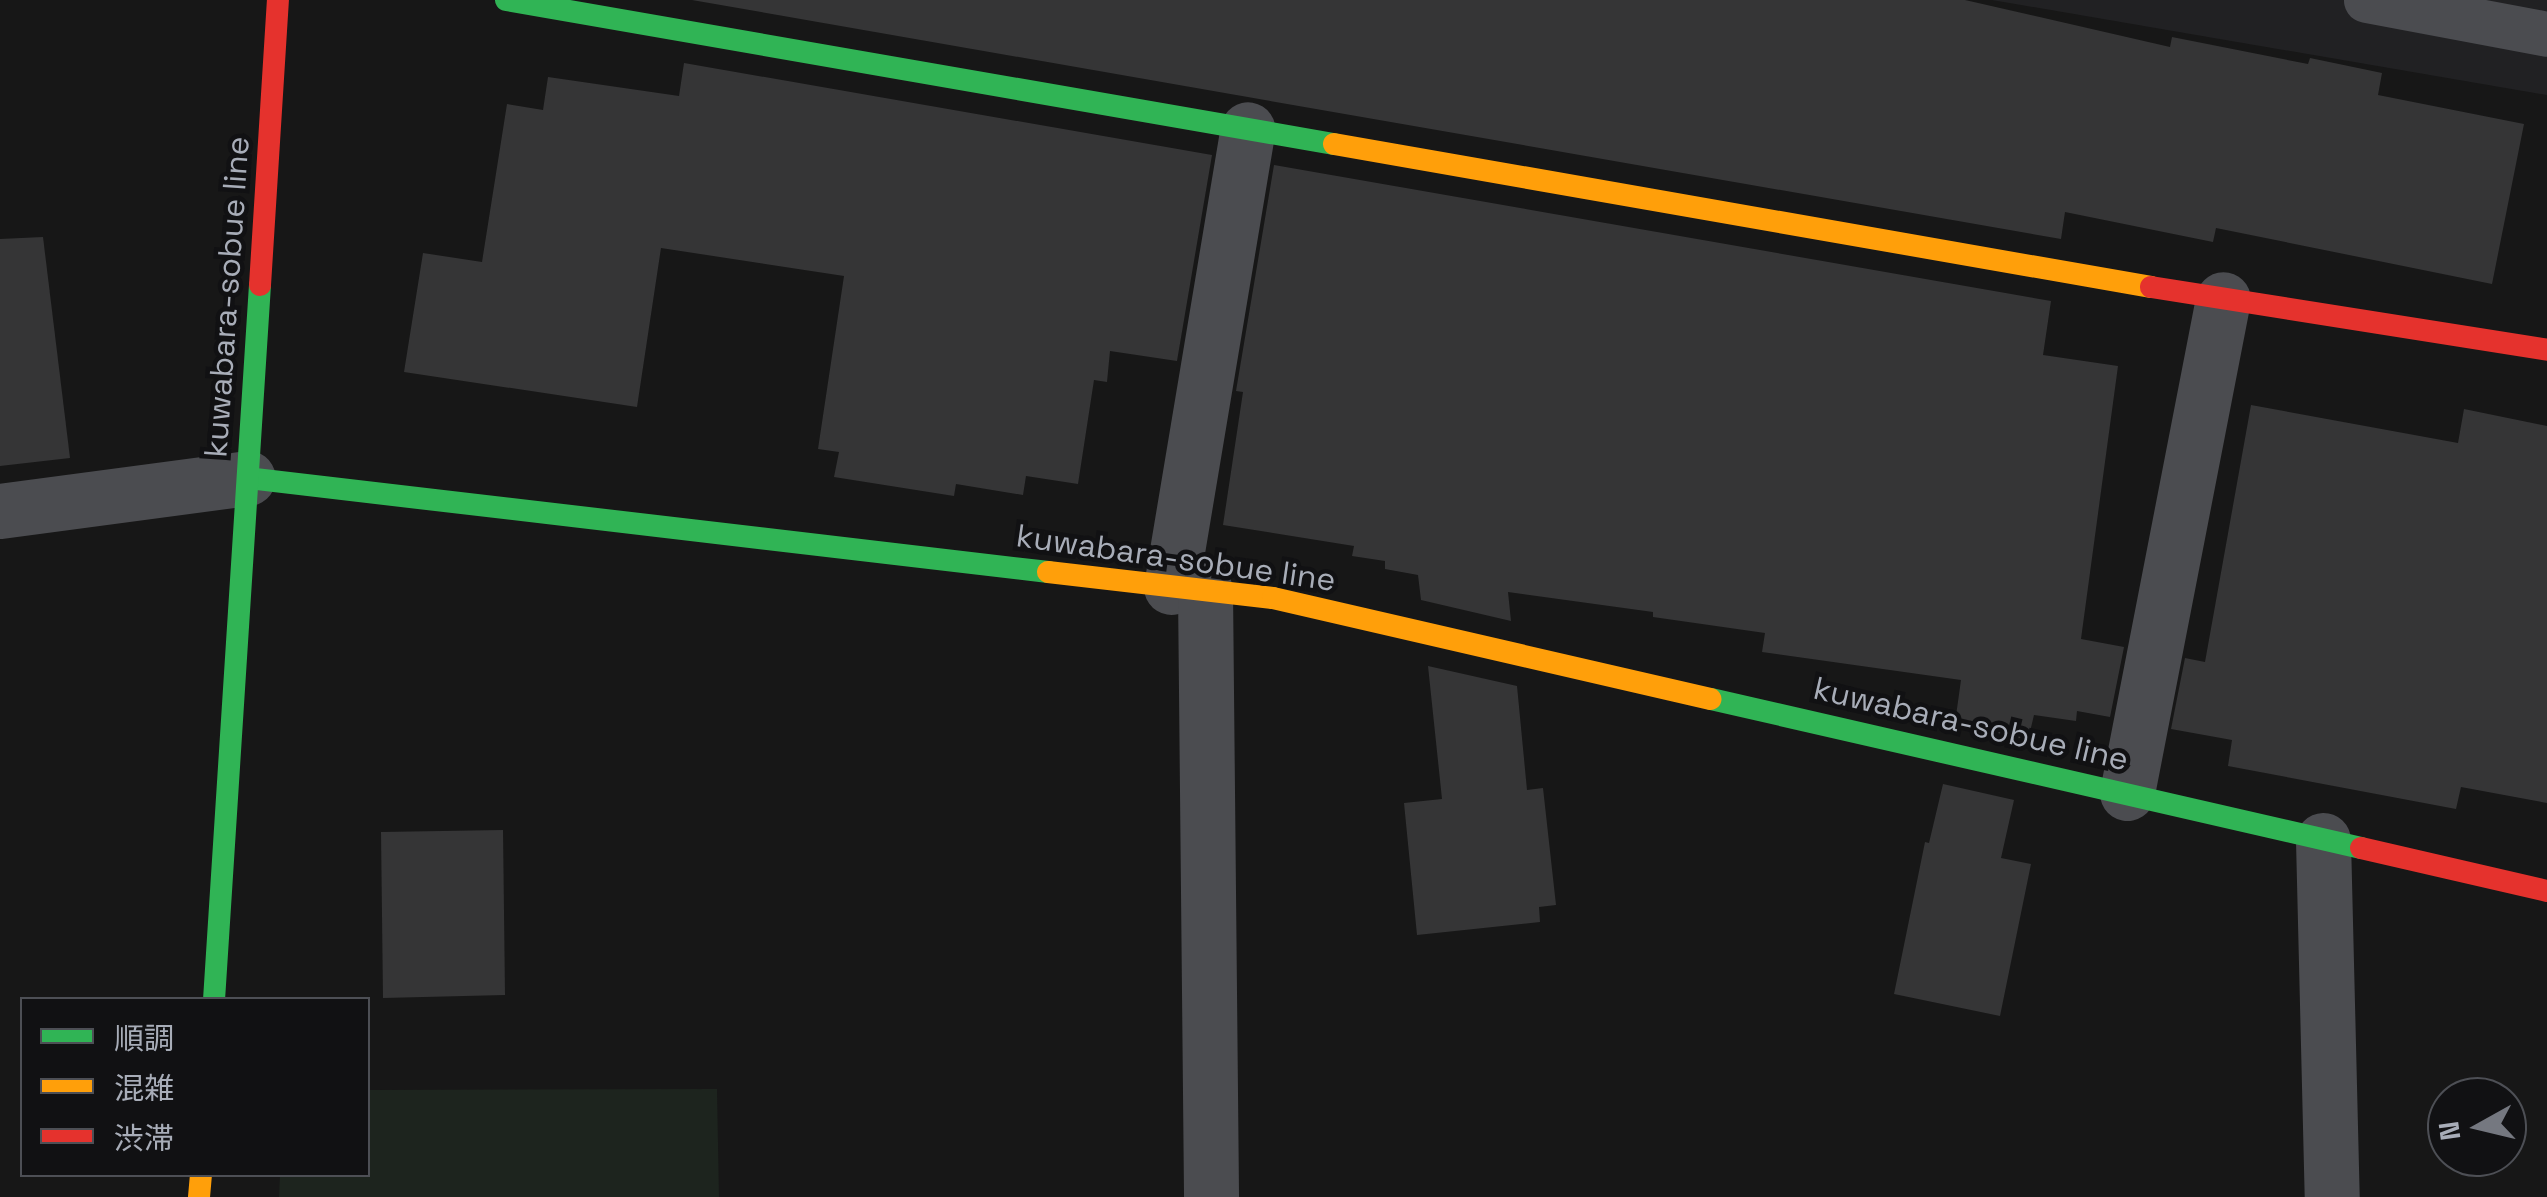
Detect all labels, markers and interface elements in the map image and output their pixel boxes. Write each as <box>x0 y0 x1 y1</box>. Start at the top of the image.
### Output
street label: kuwabara-sobue line <box>197 135 257 459</box>
street label: kuwabara-sobue line <box>1014 517 1338 599</box>
street label: kuwabara-sobue line <box>1810 669 2132 779</box>
legend <box>20 997 370 1177</box>
text: 順調 <box>114 1019 174 1058</box>
text: 混雑 <box>114 1069 174 1108</box>
north arrow <box>2427 1077 2527 1177</box>
text: 渋滞 <box>114 1119 174 1158</box>
text: N <box>2430 1119 2468 1143</box>

